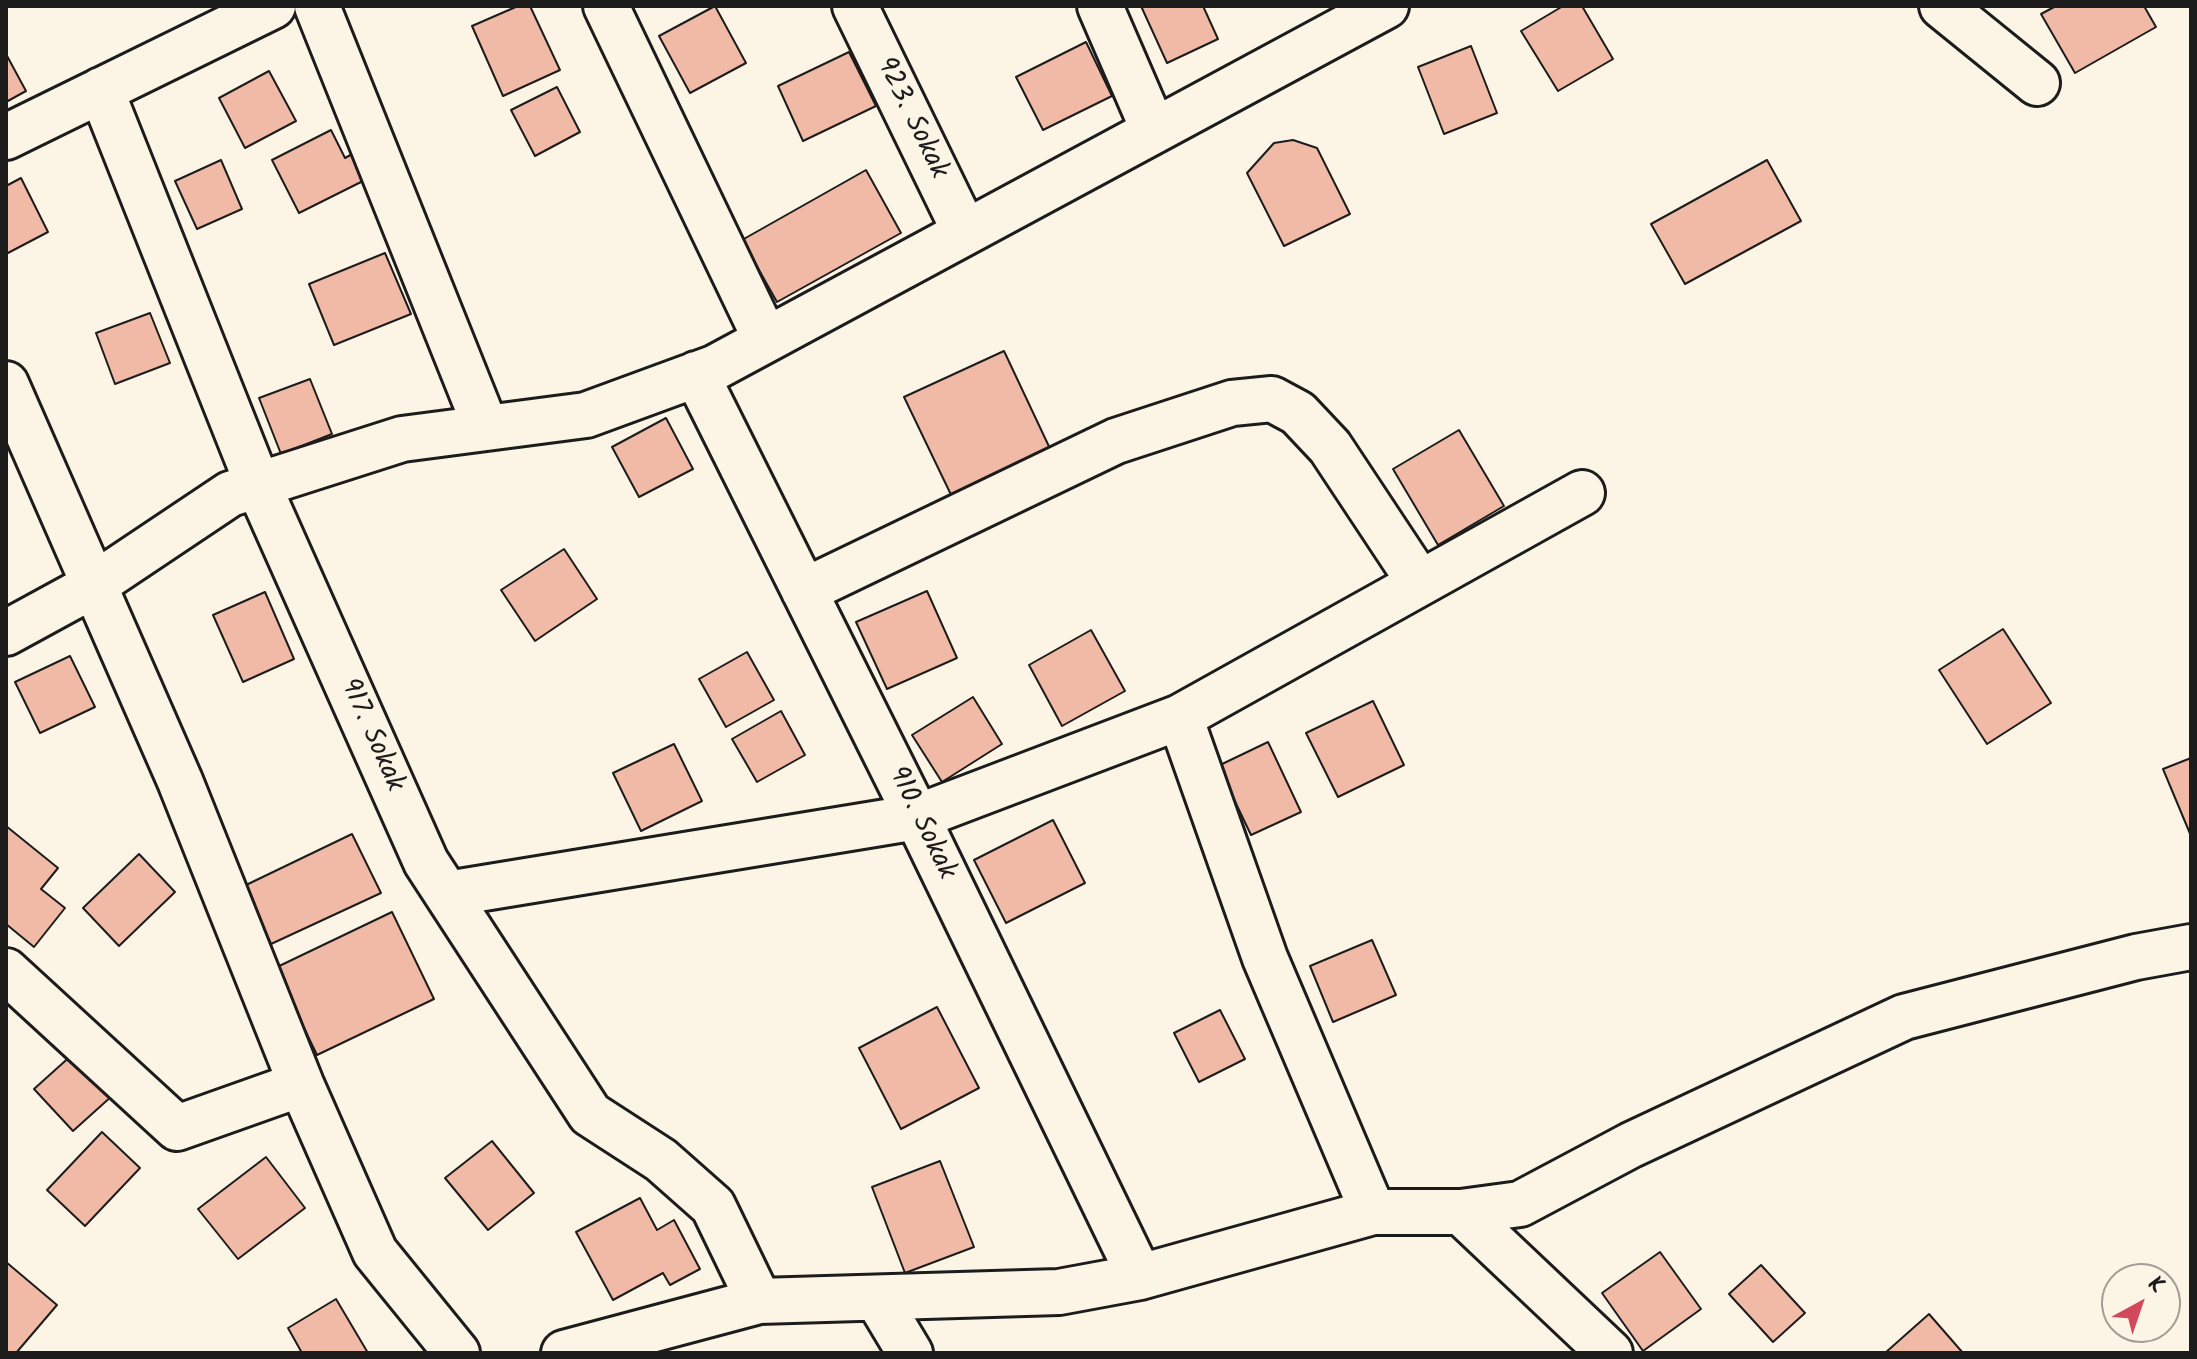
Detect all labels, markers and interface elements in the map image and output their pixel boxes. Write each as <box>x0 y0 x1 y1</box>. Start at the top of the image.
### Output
street label: 923. Sokak <box>866 53 954 185</box>
street label: 917. Sokak <box>330 674 410 798</box>
street label: 910. Sokak <box>878 762 962 886</box>
north arrow <box>2101 1263 2181 1343</box>
text: K <box>2139 1268 2172 1303</box>

